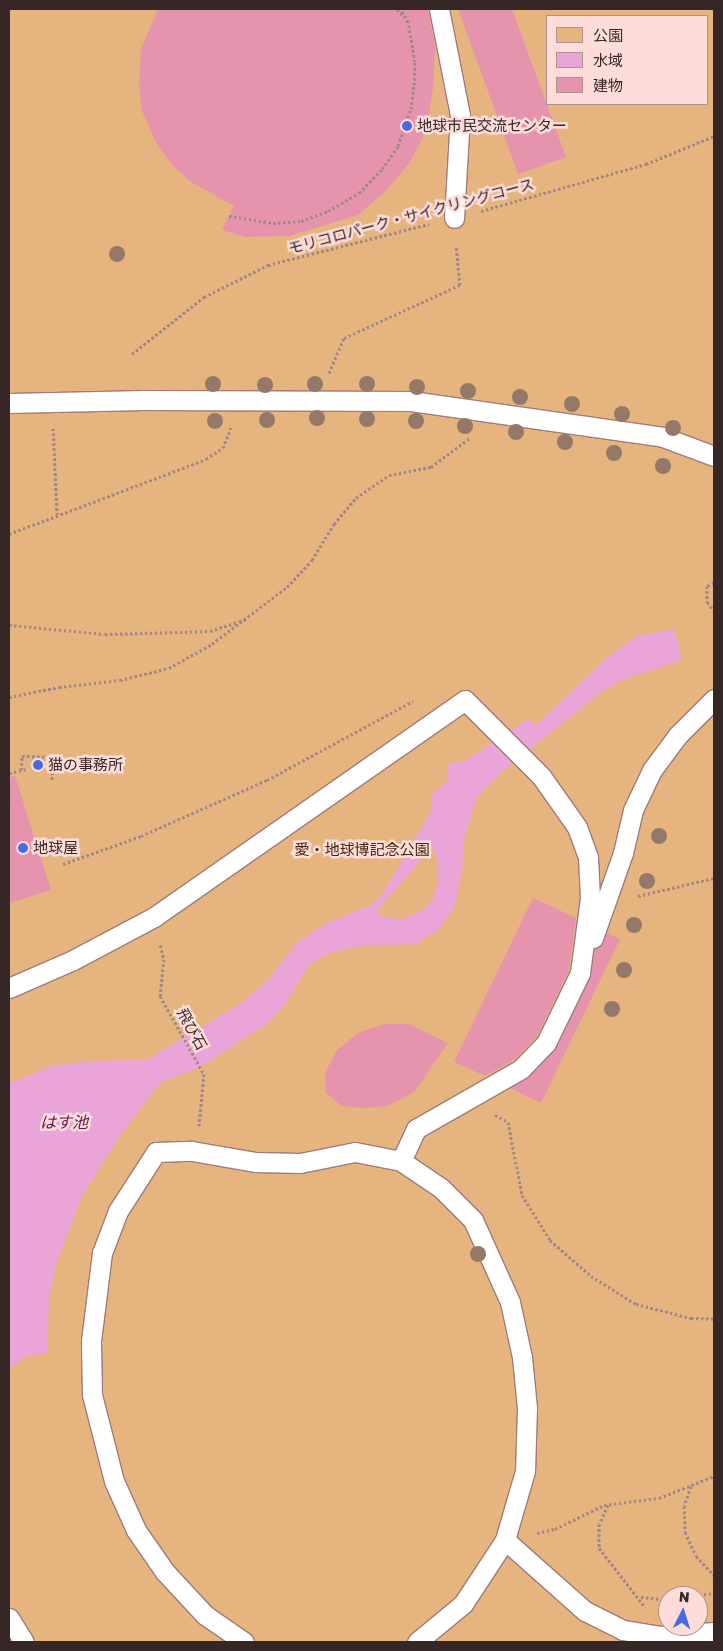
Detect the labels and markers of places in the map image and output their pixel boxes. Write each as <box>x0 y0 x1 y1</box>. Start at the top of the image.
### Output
place label: 地球市民交流センター <box>417 117 567 135</box>
marker: 地球市民交流センター <box>401 120 413 132</box>
place label: 猫の事務所 <box>48 756 123 774</box>
marker: 猫の事務所 <box>32 759 44 771</box>
place label: 地球屋 <box>33 839 78 857</box>
marker: 地球屋 <box>17 842 29 854</box>

